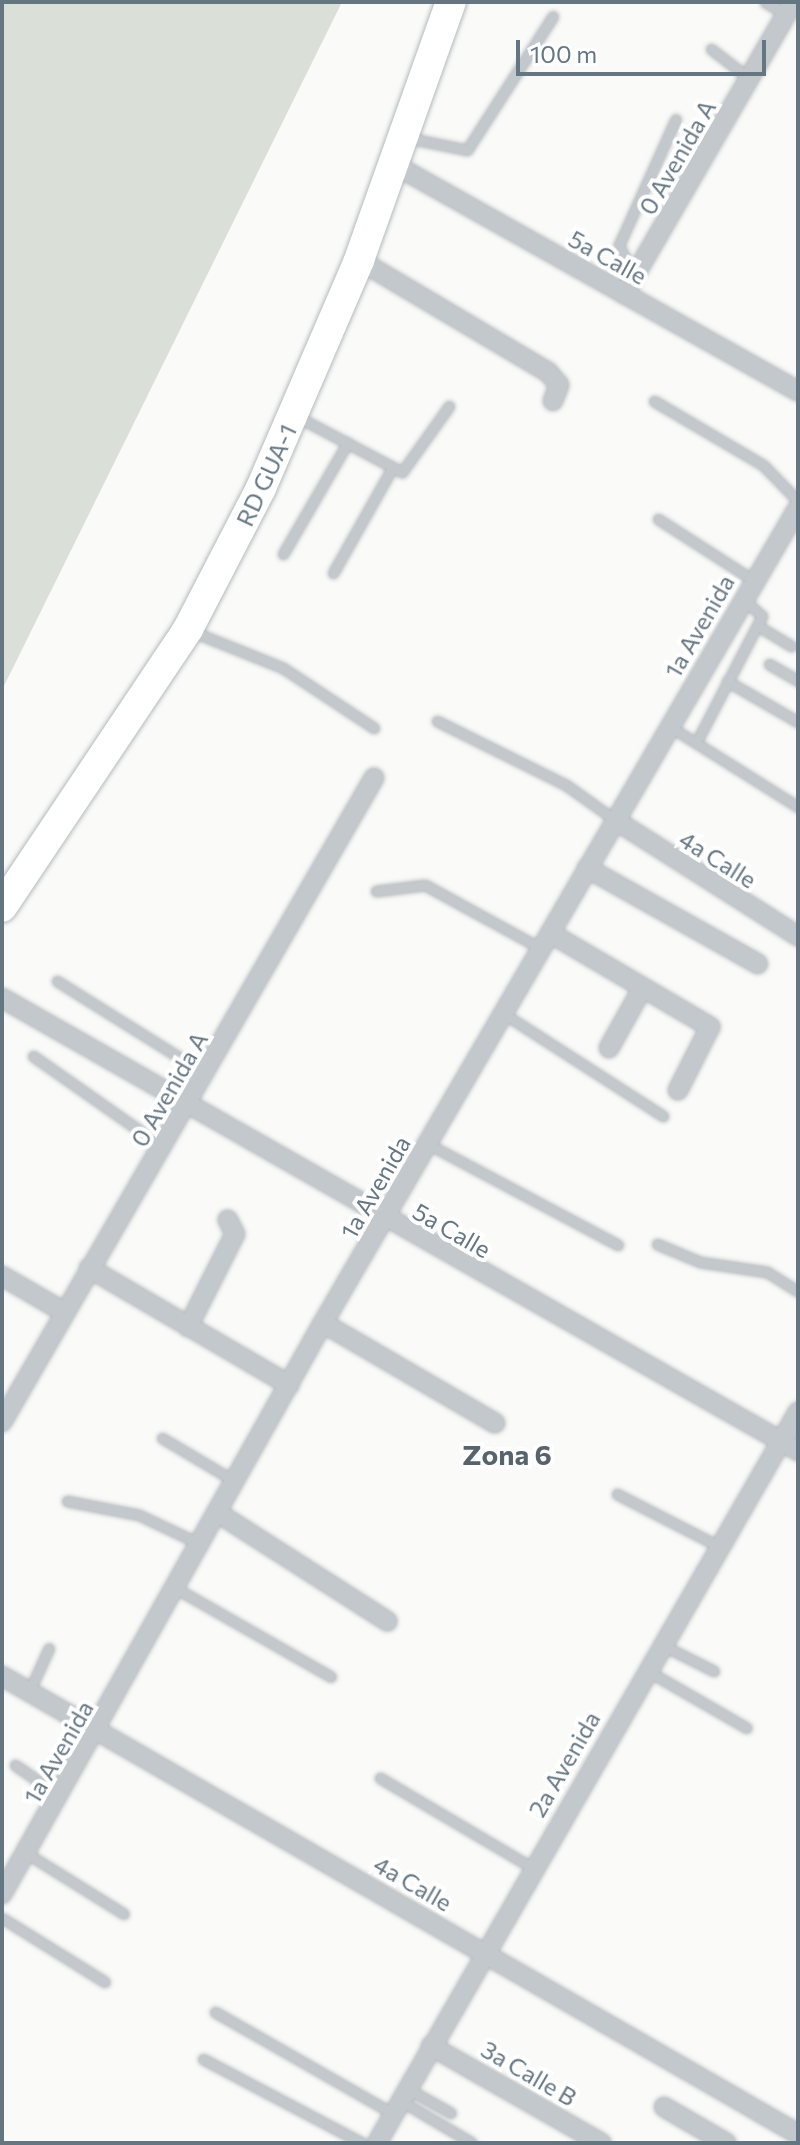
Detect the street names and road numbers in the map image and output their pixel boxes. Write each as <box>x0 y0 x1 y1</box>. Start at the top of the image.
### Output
street label: 0 Avenida A <box>633 94 721 220</box>
street label: 5a Calle <box>564 224 652 290</box>
street label: RD GUA-1 <box>230 419 302 531</box>
street label: 1a Avenida <box>658 569 740 683</box>
street label: 4a Calle <box>674 824 762 894</box>
street label: 0 Avenida A <box>125 1026 213 1152</box>
street label: 1a Avenida <box>334 1130 416 1244</box>
street label: 5a Calle <box>408 1196 496 1264</box>
street label: 1a Avenida <box>17 1695 99 1809</box>
street label: 2a Avenida <box>522 1706 606 1822</box>
street label: 4a Calle <box>369 1849 457 1917</box>
street label: 3a Calle B <box>476 2034 582 2112</box>

